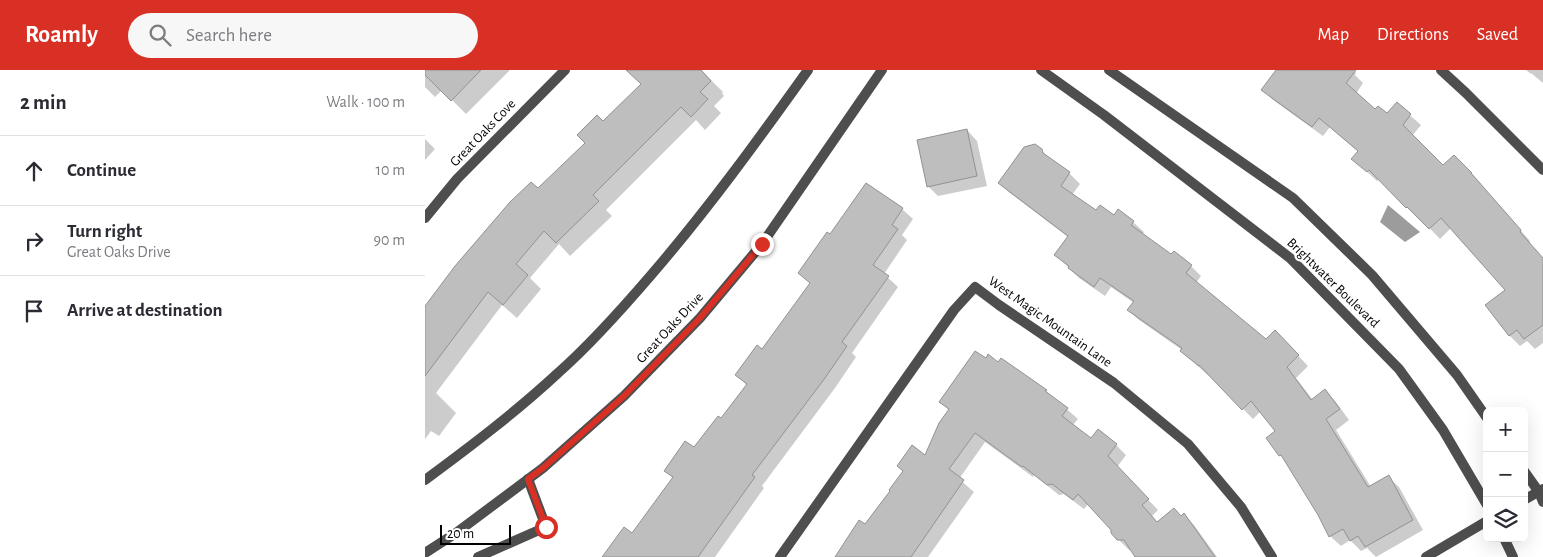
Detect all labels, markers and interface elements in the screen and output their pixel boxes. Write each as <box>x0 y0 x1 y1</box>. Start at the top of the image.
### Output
search box <box>128 13 478 58</box>
icon: search <box>146 21 174 49</box>
text: Roamly <box>25 23 98 47</box>
text: Search here <box>186 26 272 45</box>
text: Map <box>1318 26 1349 44</box>
text: Directions <box>1377 26 1449 44</box>
text: Saved <box>1477 26 1518 44</box>
text: 2 min <box>20 92 67 113</box>
text: Walk · 100 m <box>326 94 405 110</box>
street label: Great Oaks Cove <box>448 97 518 169</box>
icon: ahead <box>20 157 48 185</box>
text: Continue <box>67 161 136 180</box>
text: 10 m <box>376 162 405 178</box>
text: Turn right <box>67 222 142 241</box>
icon: right <box>20 227 48 255</box>
text: 90 m <box>374 232 405 248</box>
route end <box>751 233 774 256</box>
street label: Brightwater Boulevard <box>1284 236 1382 330</box>
text: Great Oaks Drive <box>67 244 171 260</box>
street label: West Magic Mountain Lane <box>986 274 1114 370</box>
street label: Great Oaks Drive <box>634 290 706 366</box>
icon: arrive <box>20 297 48 325</box>
text: Arrive at destination <box>67 301 223 320</box>
map controls <box>1483 407 1528 542</box>
button: + <box>1483 407 1528 452</box>
button: − <box>1483 452 1528 497</box>
button: layers <box>1483 497 1528 542</box>
route start <box>535 516 558 539</box>
scale bar <box>440 522 511 545</box>
text: 20 m <box>447 527 474 541</box>

